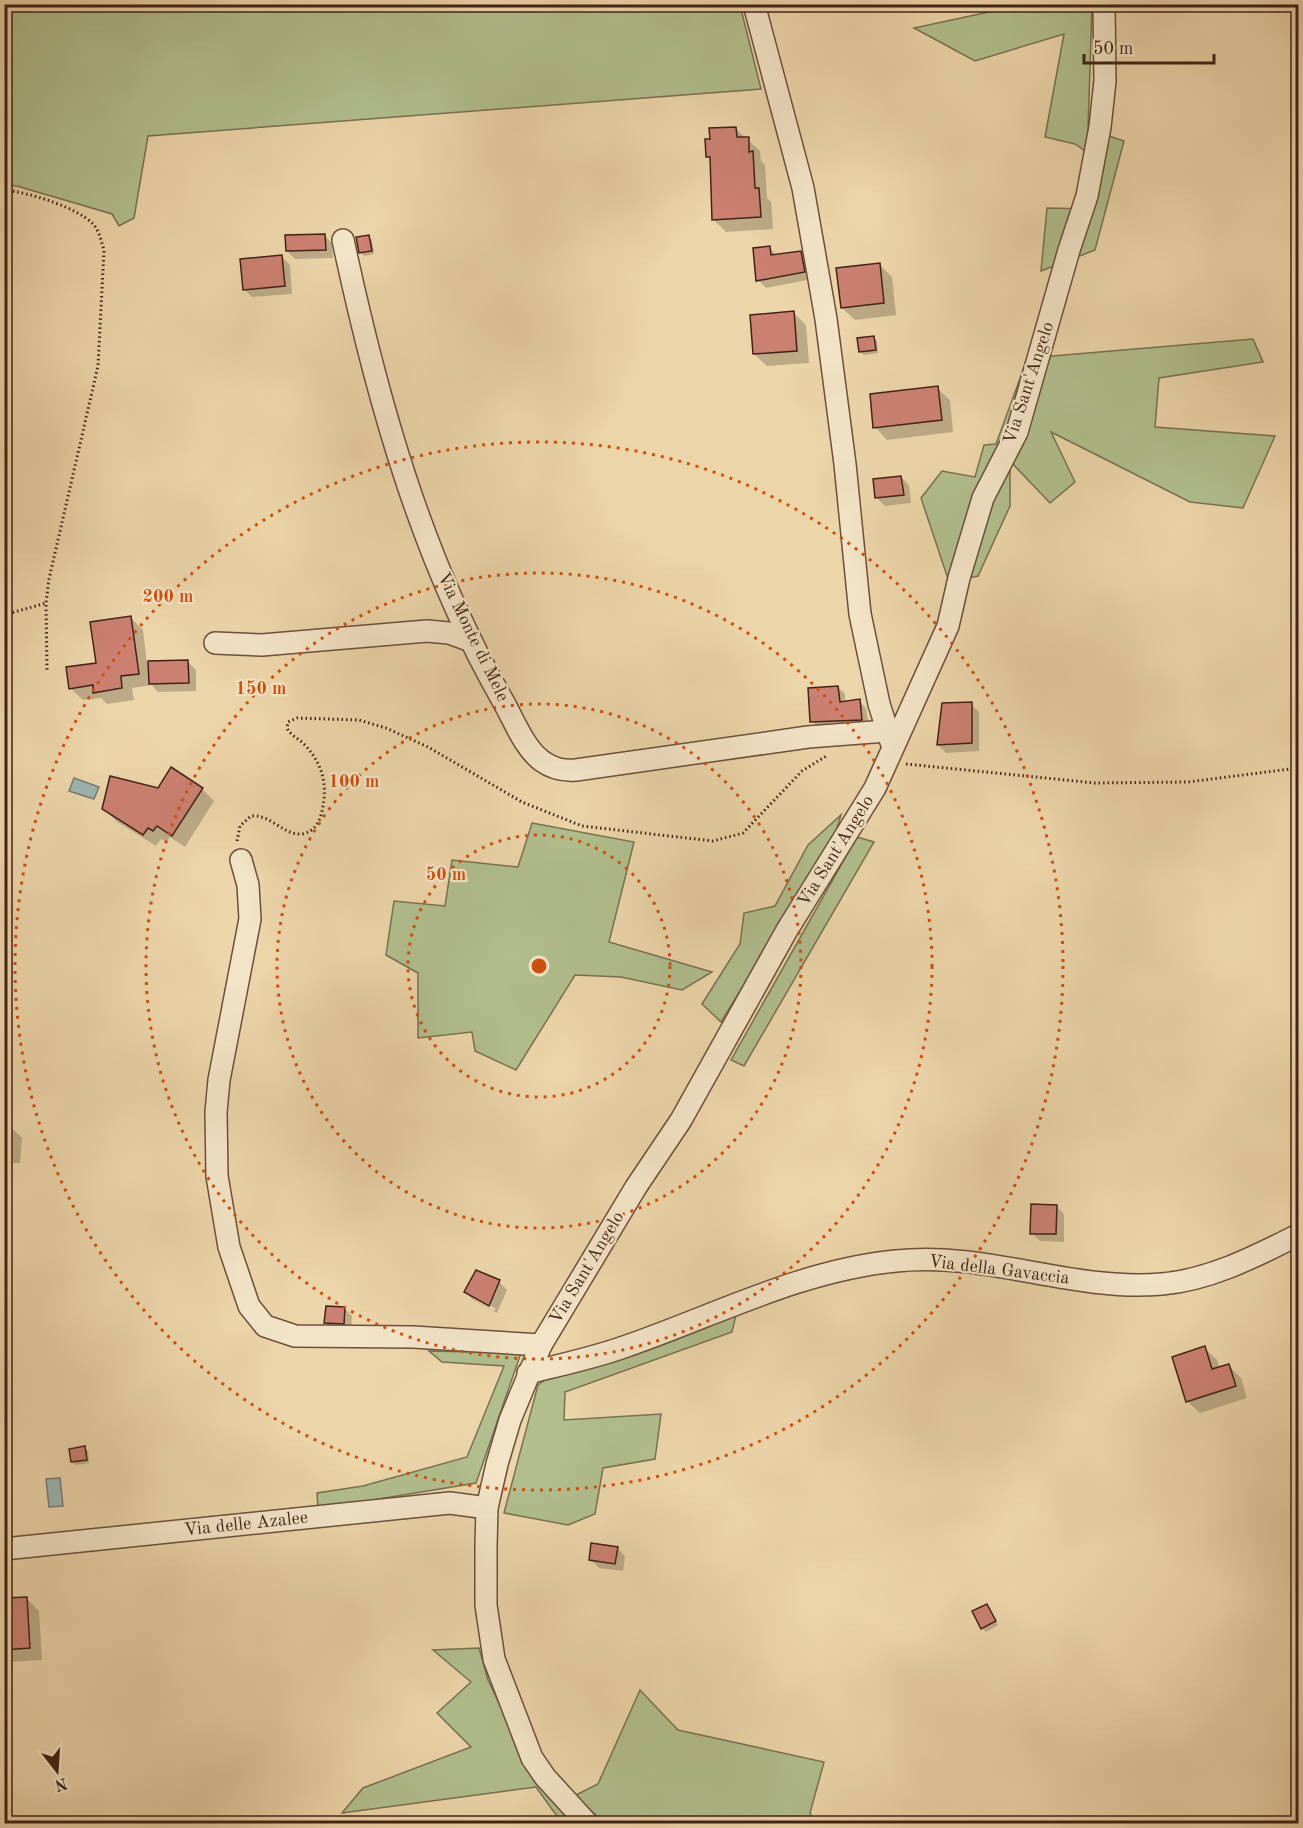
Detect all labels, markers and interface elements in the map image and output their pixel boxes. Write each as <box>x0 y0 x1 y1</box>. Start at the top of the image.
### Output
scale bar <box>1084 27 1214 65</box>
text: 50 m <box>1093 40 1133 58</box>
street label: Via Sant'Angelo <box>1001 320 1057 446</box>
street label: Via Monte di Mele <box>434 570 512 704</box>
text: 200 m <box>143 588 193 606</box>
text: 150 m <box>236 680 286 698</box>
text: 100 m <box>329 773 379 791</box>
street label: Via Sant'Angelo <box>795 792 877 910</box>
text: 50 m <box>426 866 466 884</box>
centre of rings <box>529 956 549 976</box>
street label: Via Sant'Angelo <box>546 1209 628 1327</box>
street label: Via della Gavaccia <box>928 1252 1071 1288</box>
street label: Via delle Azalee <box>183 1509 309 1539</box>
north arrow <box>27 1741 87 1801</box>
text: N <box>52 1774 69 1793</box>

